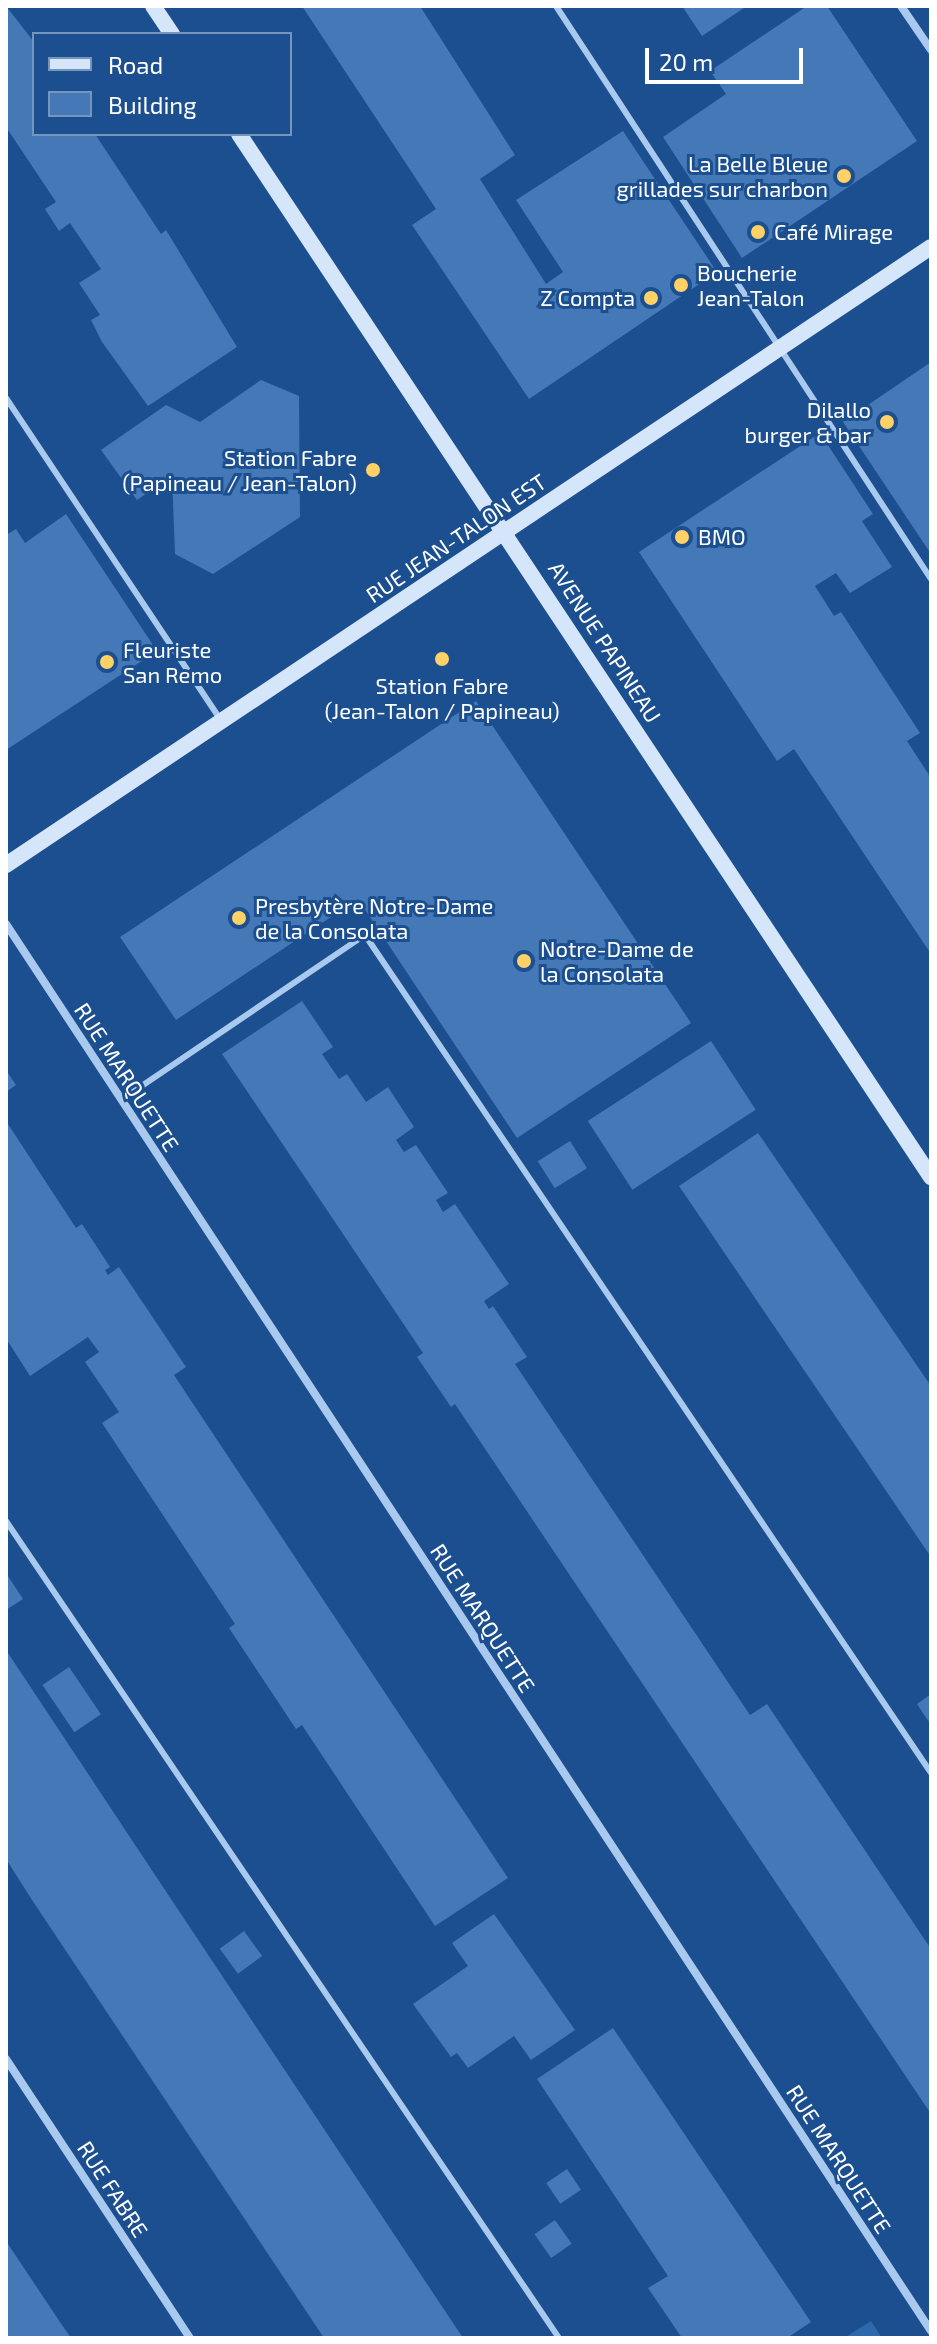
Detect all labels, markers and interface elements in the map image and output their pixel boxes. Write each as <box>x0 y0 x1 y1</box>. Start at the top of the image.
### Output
legend <box>32 32 292 136</box>
scale bar <box>649 32 807 82</box>
text: 20 m <box>659 47 713 76</box>
text: Road <box>108 50 163 79</box>
text: Building <box>108 90 197 119</box>
place label: La Belle Bleue grillades sur charbon <box>616 150 828 202</box>
marker: La Belle Bleue grillades sur charbon <box>835 167 853 185</box>
place label: Café Mirage <box>774 219 893 245</box>
marker: Café Mirage <box>749 223 767 241</box>
place label: Boucherie Jean-Talon <box>697 259 804 310</box>
marker: Boucherie Jean-Talon <box>672 276 690 294</box>
place label: Z Compta <box>540 285 635 311</box>
marker: Z Compta <box>642 289 660 307</box>
place label: Dilallo burger & bar <box>744 396 871 448</box>
marker: Dilallo burger & bar <box>878 413 896 431</box>
place label: Station Fabre (Papineau / Jean-Talon) <box>122 444 357 496</box>
marker: Station Fabre (Papineau / Jean-Talon) <box>364 461 382 479</box>
street label: RUE JEAN-TALON EST <box>361 468 551 608</box>
place label: BMO <box>698 524 746 550</box>
marker: BMO <box>673 528 691 546</box>
street label: AVENUE PAPINEAU <box>543 556 667 728</box>
place label: Fleuriste San Remo <box>123 636 222 688</box>
marker: Station Fabre (Jean-Talon / Papineau) <box>433 650 451 668</box>
marker: Fleuriste San Remo <box>98 653 116 671</box>
place label: Station Fabre (Jean-Talon / Papineau) <box>324 672 560 724</box>
place label: Presbytère Notre-Dame de la Consolata <box>255 892 493 944</box>
marker: Presbytère Notre-Dame de la Consolata <box>230 909 248 927</box>
place label: Notre-Dame de la Consolata <box>540 935 694 986</box>
marker: Notre-Dame de la Consolata <box>515 952 533 970</box>
street label: RUE MARQUETTE <box>69 998 185 1156</box>
street label: RUE MARQUETTE <box>425 1539 541 1697</box>
street label: RUE MARQUETTE <box>781 2080 897 2238</box>
street label: RUE FABRE <box>72 2136 154 2242</box>

